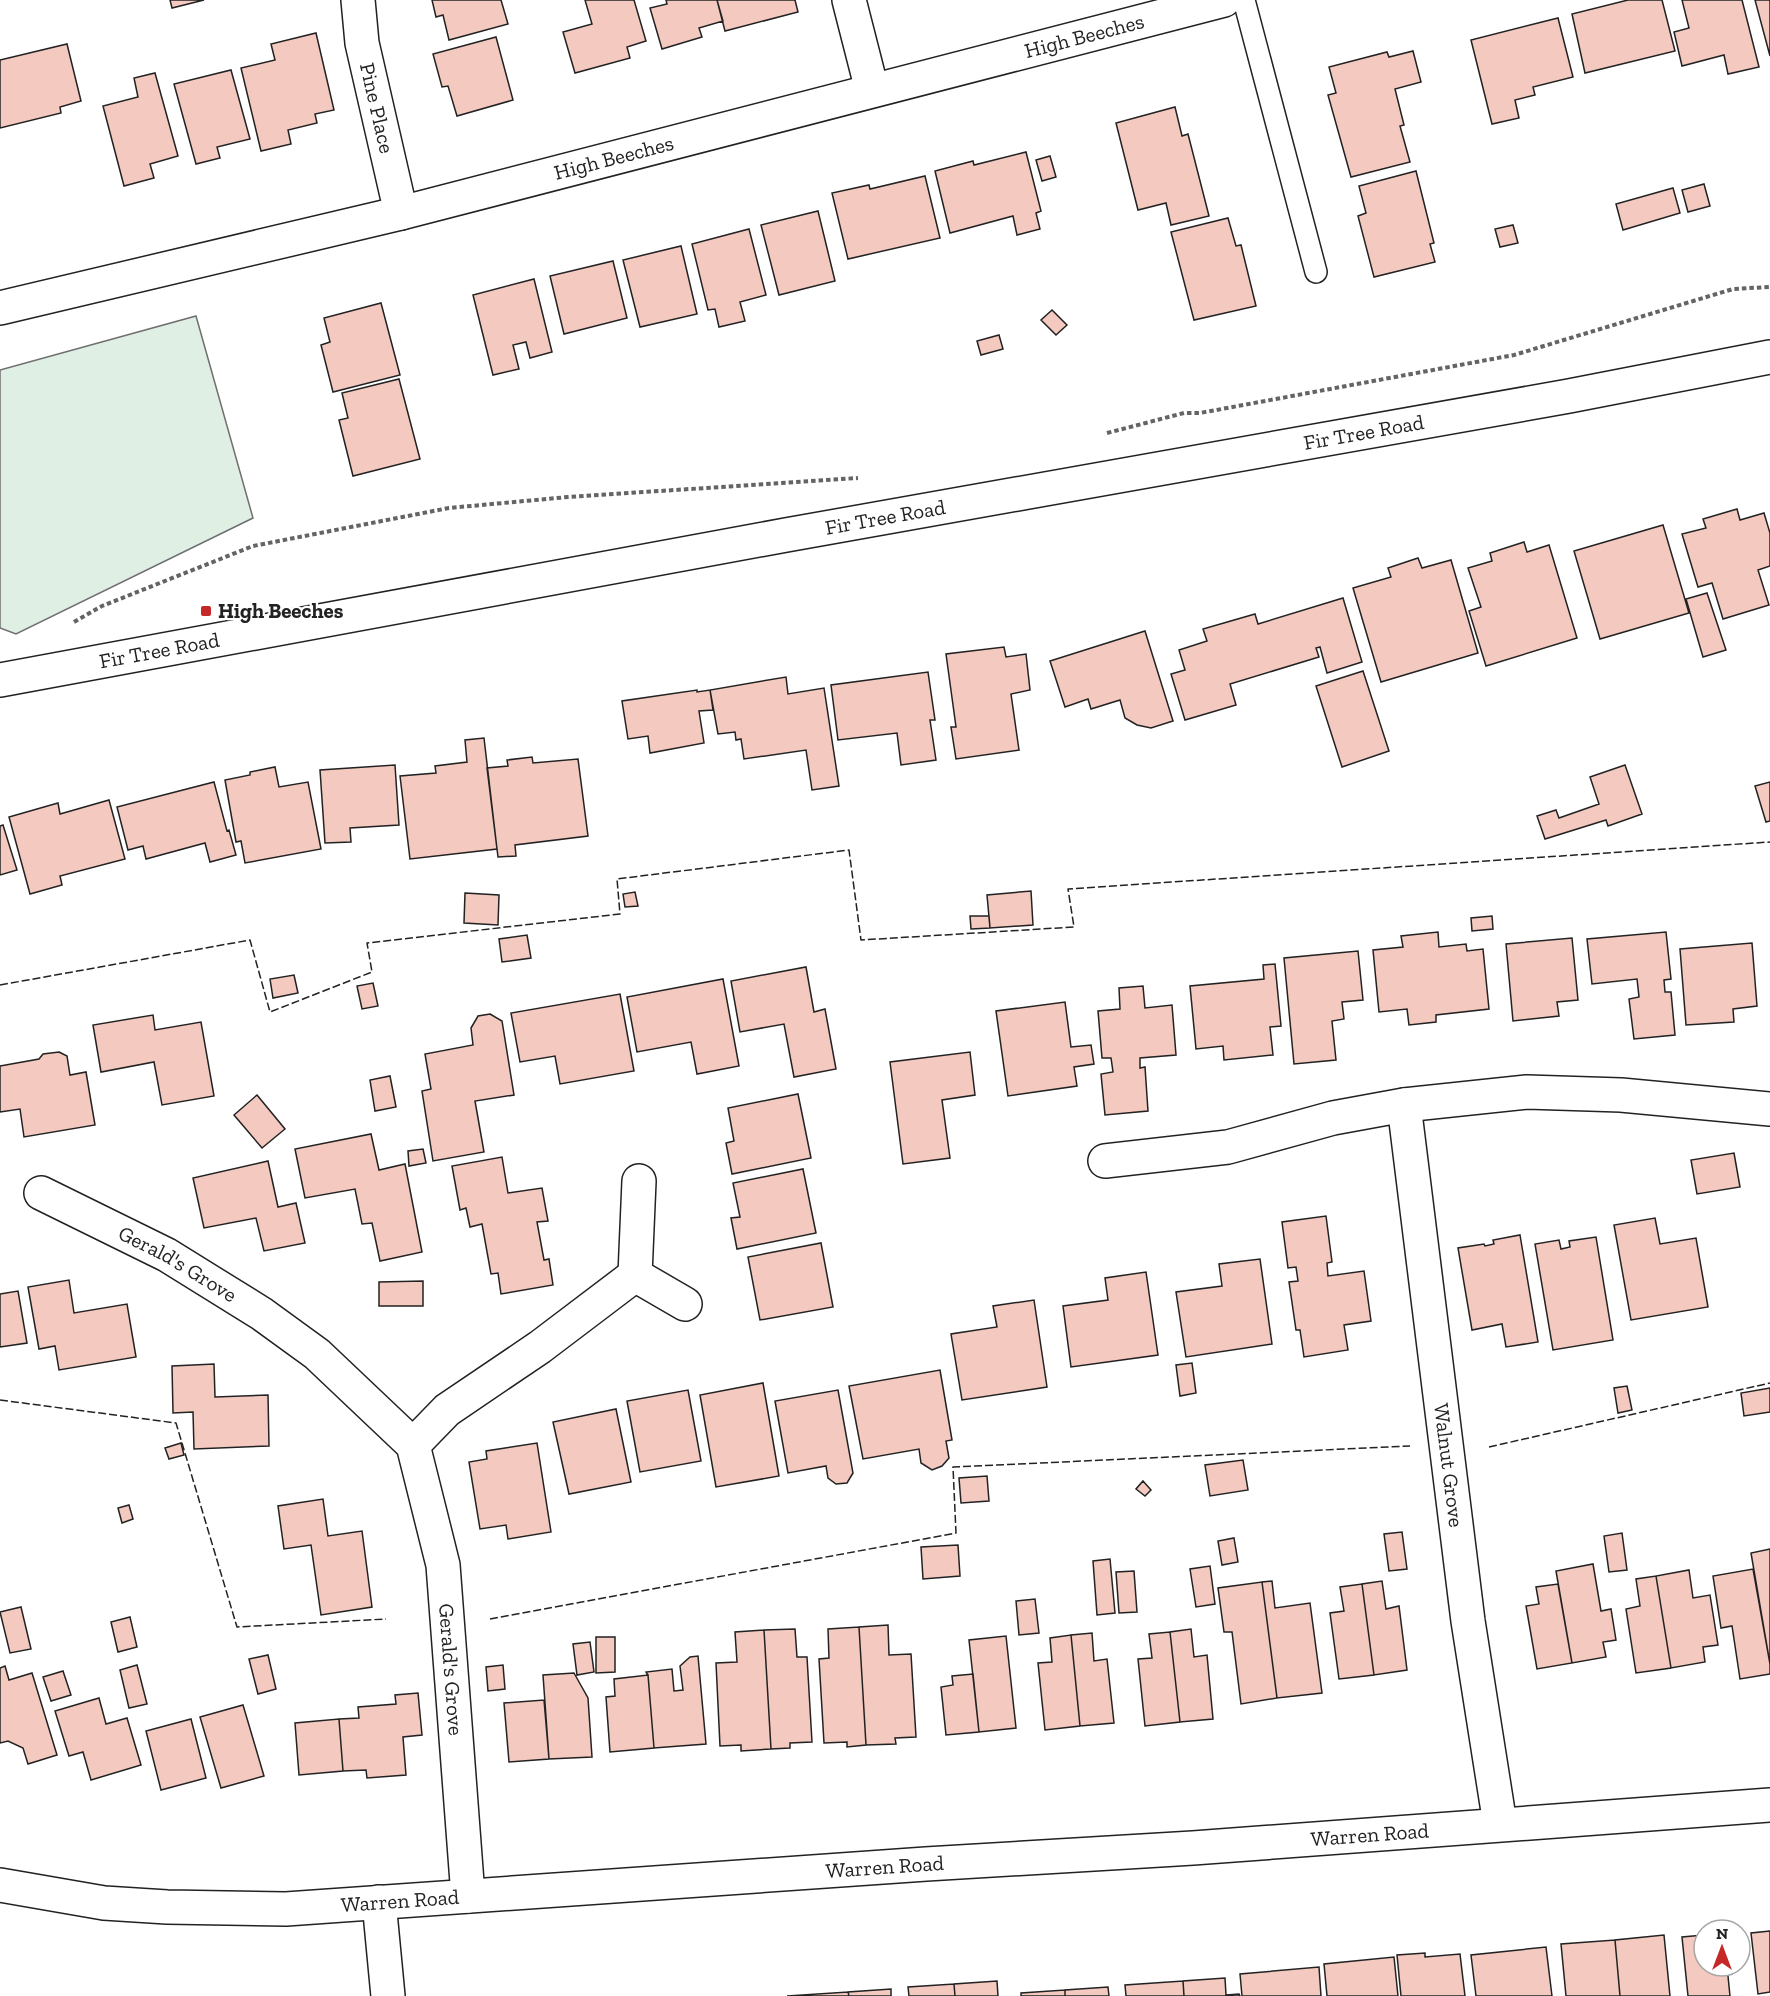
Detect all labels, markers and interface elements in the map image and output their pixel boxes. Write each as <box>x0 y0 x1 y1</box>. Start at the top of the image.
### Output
street label: High Beeches <box>1022 8 1147 63</box>
street label: Pine Place <box>355 60 400 156</box>
street label: High Beeches <box>551 130 676 185</box>
street label: Fir Tree Road <box>1301 409 1426 455</box>
street label: Fir Tree Road <box>823 494 948 540</box>
place label: High Beeches <box>218 598 344 623</box>
marker: High Beeches <box>199 604 213 618</box>
street label: Fir Tree Road <box>97 627 222 673</box>
street label: Gerald's Grove <box>115 1220 242 1307</box>
street label: Walnut Grove <box>1429 1402 1469 1529</box>
street label: Gerald's Grove <box>434 1603 469 1736</box>
street label: Warren Road <box>1310 1817 1430 1851</box>
street label: Warren Road <box>825 1850 945 1883</box>
street label: Warren Road <box>340 1884 460 1917</box>
north arrow <box>1692 1918 1752 1978</box>
text: N <box>1716 1924 1728 1943</box>

